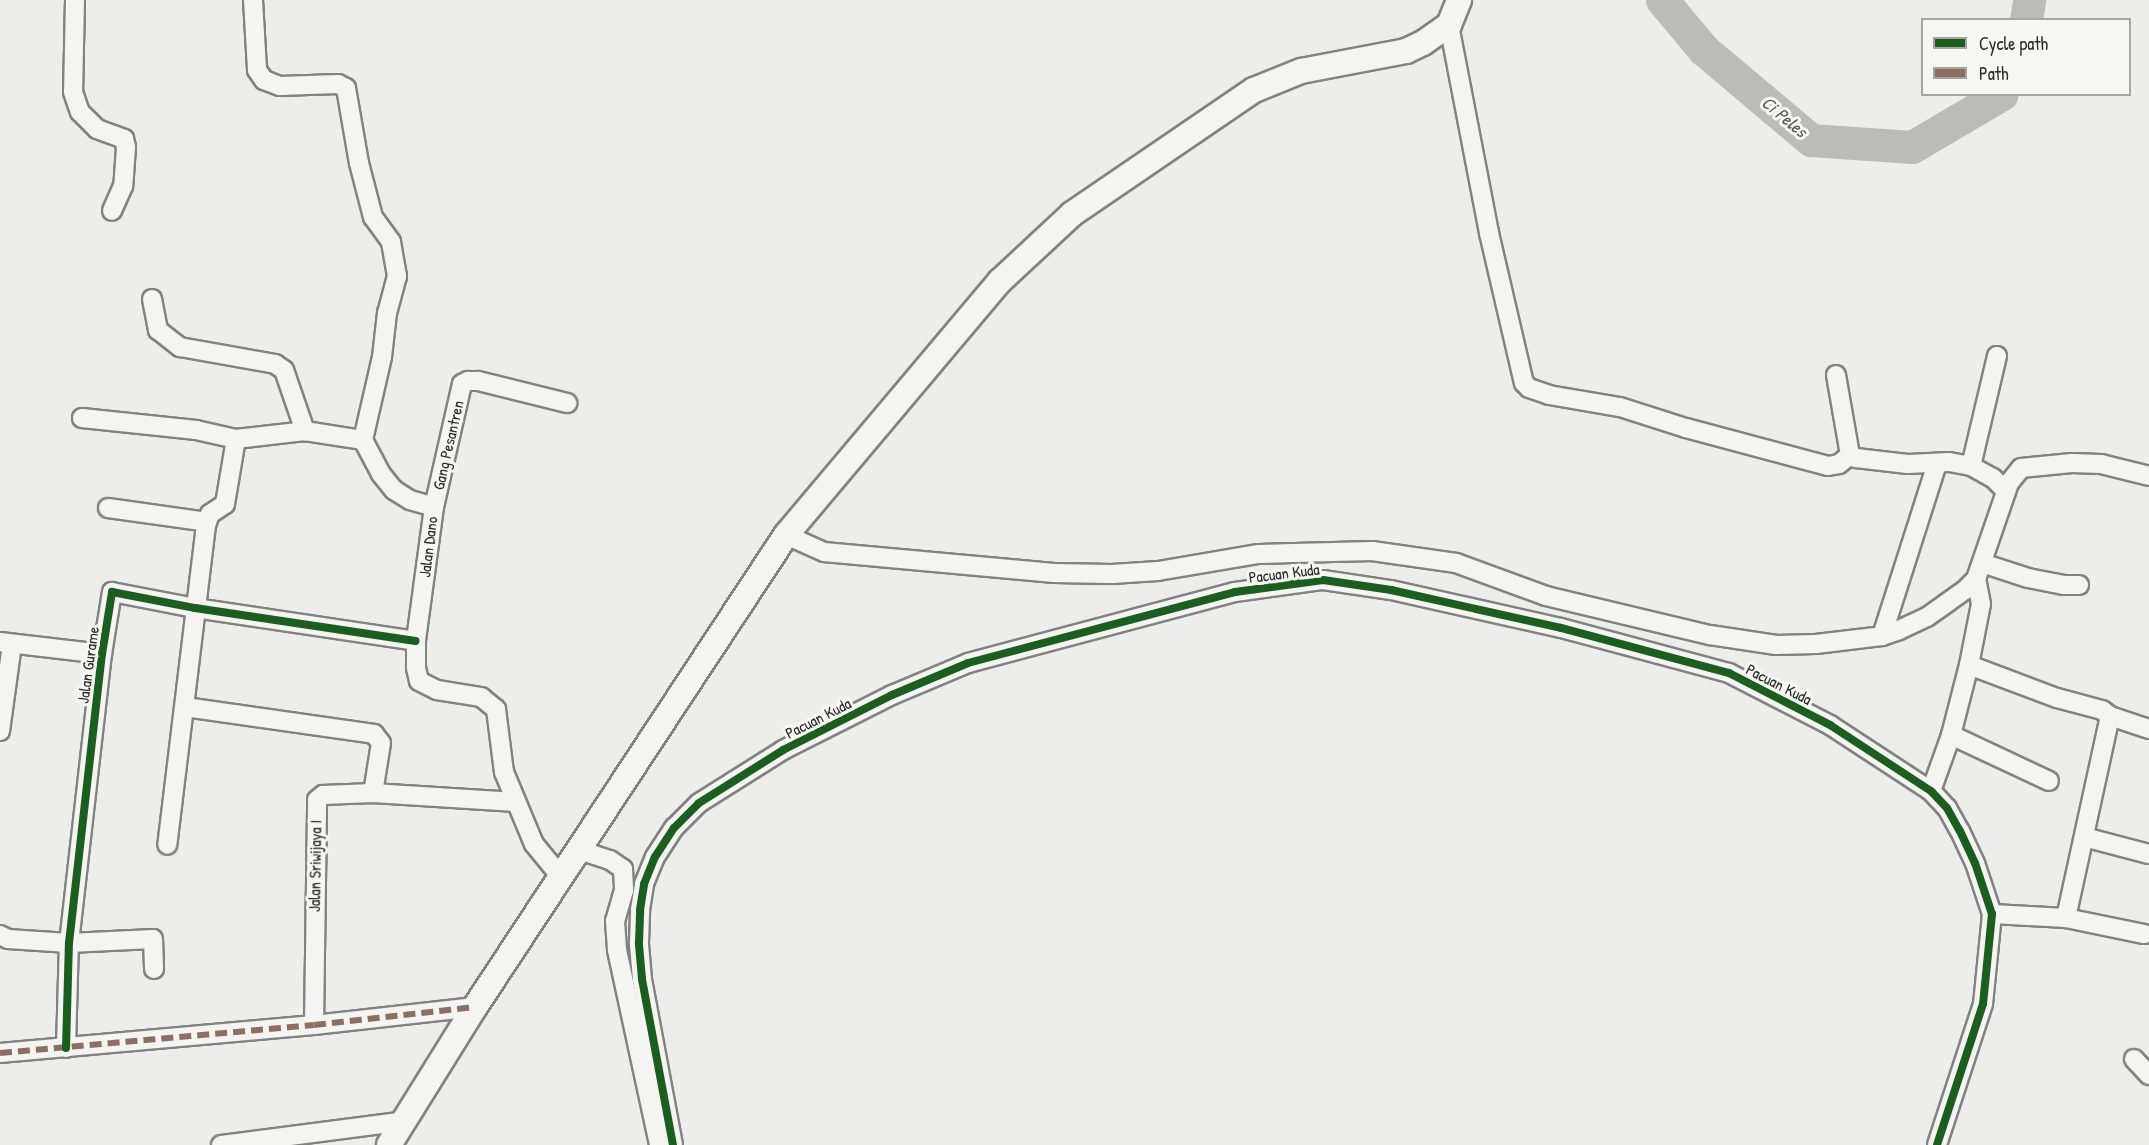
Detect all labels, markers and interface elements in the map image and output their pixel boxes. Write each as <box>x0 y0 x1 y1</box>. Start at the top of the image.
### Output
legend <box>1921 18 2131 96</box>
text: Cycle path <box>1979 31 2048 56</box>
text: Path <box>1979 61 2008 86</box>
water label: Ci Peles <box>1757 92 1811 142</box>
street label: Gang Pesantren <box>428 399 468 491</box>
street label: Jalan Dano <box>415 515 441 579</box>
street label: Pacuan Kuda <box>1248 559 1320 587</box>
street label: Jalan Gurame <box>73 625 103 705</box>
street label: Pacuan Kuda <box>1743 659 1815 709</box>
street label: Pacuan Kuda <box>782 693 854 743</box>
street label: Jalan Sriwijaya I <box>305 820 325 912</box>

